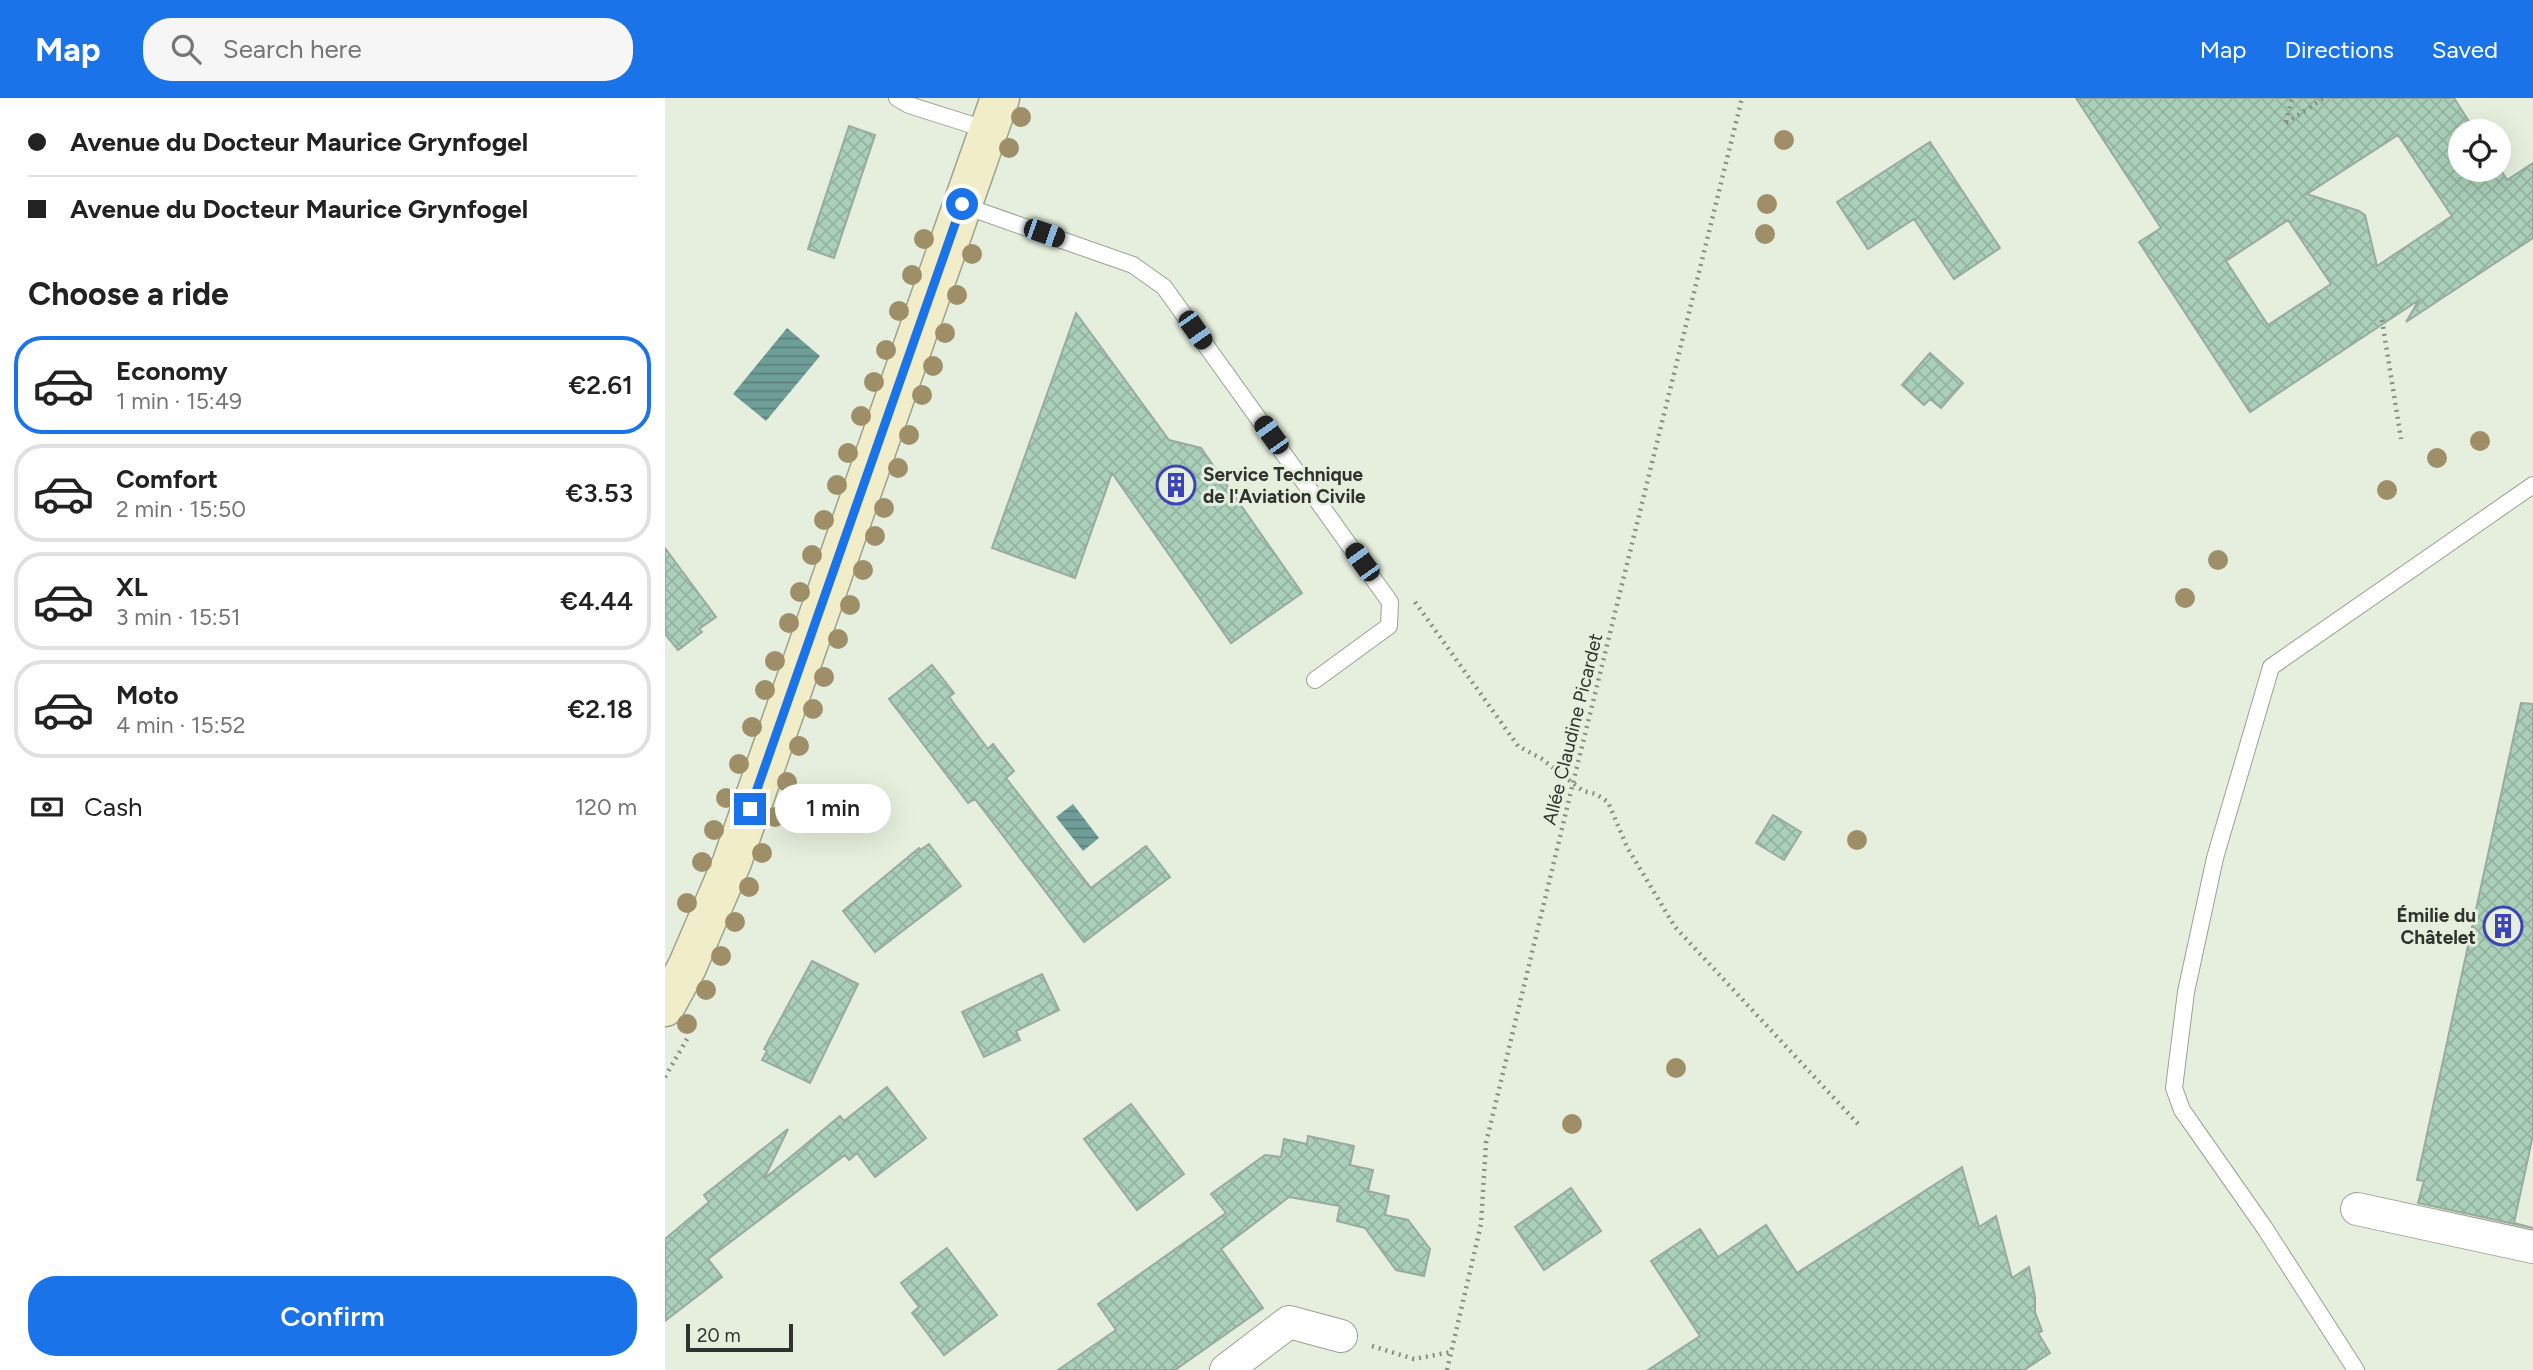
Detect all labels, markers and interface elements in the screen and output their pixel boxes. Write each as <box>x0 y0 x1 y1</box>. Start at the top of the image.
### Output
search box <box>143 18 633 81</box>
text: Map <box>35 30 101 69</box>
icon: search <box>167 30 205 68</box>
text: Search here <box>223 33 362 65</box>
text: Map <box>2200 35 2246 64</box>
text: Directions <box>2284 35 2394 64</box>
text: Saved <box>2432 35 2498 64</box>
map controls <box>2448 119 2511 182</box>
button: locate <box>2448 119 2511 182</box>
text: Avenue du Docteur Maurice Grynfogel <box>70 126 528 158</box>
route start <box>946 188 978 220</box>
text: Avenue du Docteur Maurice Grynfogel <box>70 193 528 225</box>
car <box>1021 216 1068 250</box>
text: Choose a ride <box>28 275 229 313</box>
car <box>1175 307 1216 353</box>
icon: car <box>32 354 95 417</box>
text: Economy <box>116 355 228 387</box>
text: €2.61 <box>569 369 633 401</box>
text: 1 min · 15:49 <box>116 387 242 415</box>
car <box>1251 412 1292 458</box>
icon: car <box>32 462 95 525</box>
text: Comfort <box>116 463 218 495</box>
place label: Service Technique de l'Aviation Civile <box>1203 463 1366 508</box>
building icon: Service Technique de l'Aviation Civile <box>1155 464 1197 506</box>
text: €3.53 <box>566 477 633 509</box>
text: 2 min · 15:50 <box>116 495 246 523</box>
car <box>1342 539 1383 585</box>
icon: car <box>32 570 95 633</box>
text: XL <box>116 571 148 603</box>
text: €4.44 <box>560 585 633 617</box>
text: 3 min · 15:51 <box>116 603 240 631</box>
street label: Allée Claudine Picardet <box>1538 631 1607 827</box>
icon: car <box>32 678 95 741</box>
text: Moto <box>116 679 179 711</box>
text: €2.18 <box>568 693 633 725</box>
text: 4 min · 15:52 <box>116 711 246 739</box>
callout: 1 min <box>775 784 890 834</box>
icon: cash <box>28 788 66 826</box>
text: Cash <box>84 791 143 823</box>
text: 120 m <box>575 793 637 821</box>
route end <box>734 793 766 825</box>
text: 1 min <box>806 794 860 822</box>
place label: Émilie du Châtelet <box>2396 904 2476 949</box>
building icon: Émilie du Châtelet <box>2482 905 2524 947</box>
button: Confirm <box>28 1276 637 1356</box>
scale bar <box>686 1321 793 1353</box>
text: 20 m <box>697 1324 741 1347</box>

